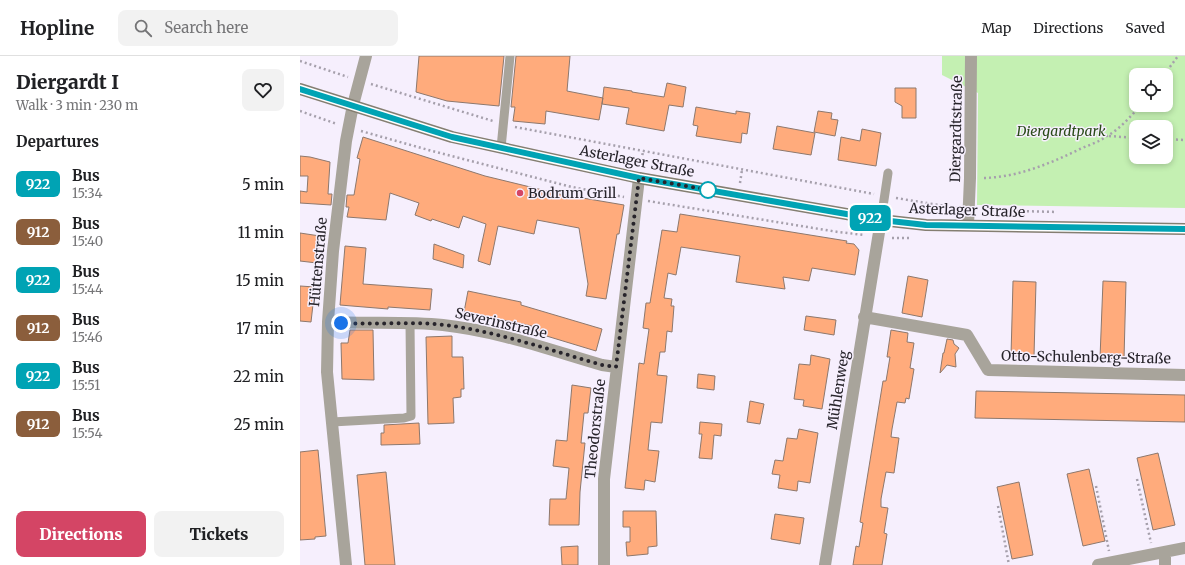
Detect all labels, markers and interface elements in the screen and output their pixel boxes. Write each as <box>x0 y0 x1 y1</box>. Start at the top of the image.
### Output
search box <box>118 10 398 46</box>
text: Hopline <box>20 16 94 40</box>
icon: search <box>132 17 154 39</box>
text: Search here <box>164 18 248 37</box>
text: Map <box>981 19 1011 37</box>
text: Directions <box>1033 19 1103 37</box>
text: Saved <box>1125 19 1165 37</box>
map controls <box>1129 68 1173 164</box>
button: locate <box>1129 68 1173 112</box>
button: heart <box>242 69 284 111</box>
text: Diergardt I <box>16 70 119 94</box>
street label: Diergardtstraße <box>946 75 966 183</box>
text: Walk · 3 min · 230 m <box>16 97 138 114</box>
button: layers <box>1129 120 1173 164</box>
park label: Diergardtpark <box>1015 122 1106 140</box>
text: Departures <box>16 132 99 151</box>
street label: Asterlager Straße <box>577 141 696 181</box>
text: Bus <box>72 166 100 185</box>
text: 922 <box>26 175 50 193</box>
text: 5 min <box>242 175 284 194</box>
unlabelled marker <box>699 181 717 199</box>
place label: Bodrum Grill <box>528 184 617 202</box>
text: 15:34 <box>72 185 102 202</box>
marker: Bodrum Grill <box>515 188 525 198</box>
street label: Asterlager Straße <box>908 199 1025 221</box>
line badge: 922 <box>847 205 893 231</box>
text: 922 <box>858 209 882 227</box>
text: Bus <box>72 214 100 233</box>
street label: Hüttenstraße <box>305 217 331 307</box>
text: 912 <box>27 223 49 241</box>
text: 11 min <box>238 223 284 242</box>
text: 15:40 <box>72 233 103 250</box>
text: Bus <box>72 262 100 281</box>
text: 922 <box>26 271 50 289</box>
text: 15 min <box>236 271 284 290</box>
text: 15:44 <box>72 281 103 298</box>
street label: Severinstraße <box>453 304 549 342</box>
text: Bus <box>72 310 100 329</box>
your location <box>331 313 351 333</box>
text: 912 <box>27 319 49 337</box>
text: 17 min <box>236 319 284 338</box>
text: 15:46 <box>72 329 103 346</box>
street label: Otto-Schulenberg-Straße <box>1001 347 1171 367</box>
street label: Mühlenweg <box>823 349 853 431</box>
text: Bus <box>72 358 100 377</box>
text: 922 <box>26 367 50 385</box>
text: 22 min <box>233 367 284 386</box>
text: 15:51 <box>72 377 100 394</box>
street label: Theodorstraße <box>581 378 609 480</box>
text: Bus <box>72 406 100 425</box>
text: 912 <box>27 415 49 433</box>
text: 25 min <box>234 415 284 434</box>
text: 15:54 <box>72 425 103 442</box>
button: Directions <box>16 511 146 557</box>
button: Tickets <box>154 511 284 557</box>

